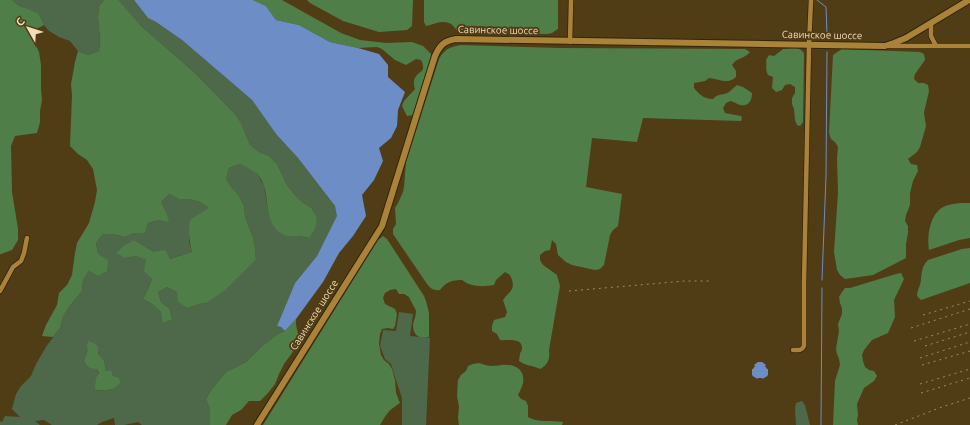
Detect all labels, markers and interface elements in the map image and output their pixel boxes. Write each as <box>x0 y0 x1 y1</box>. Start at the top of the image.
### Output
north arrow <box>8 8 48 48</box>
text: С <box>13 15 27 28</box>
street label: Савинское шоссе <box>458 24 538 36</box>
street label: Савинское шоссе <box>782 29 862 41</box>
street label: Савинское шоссе <box>288 278 340 352</box>

